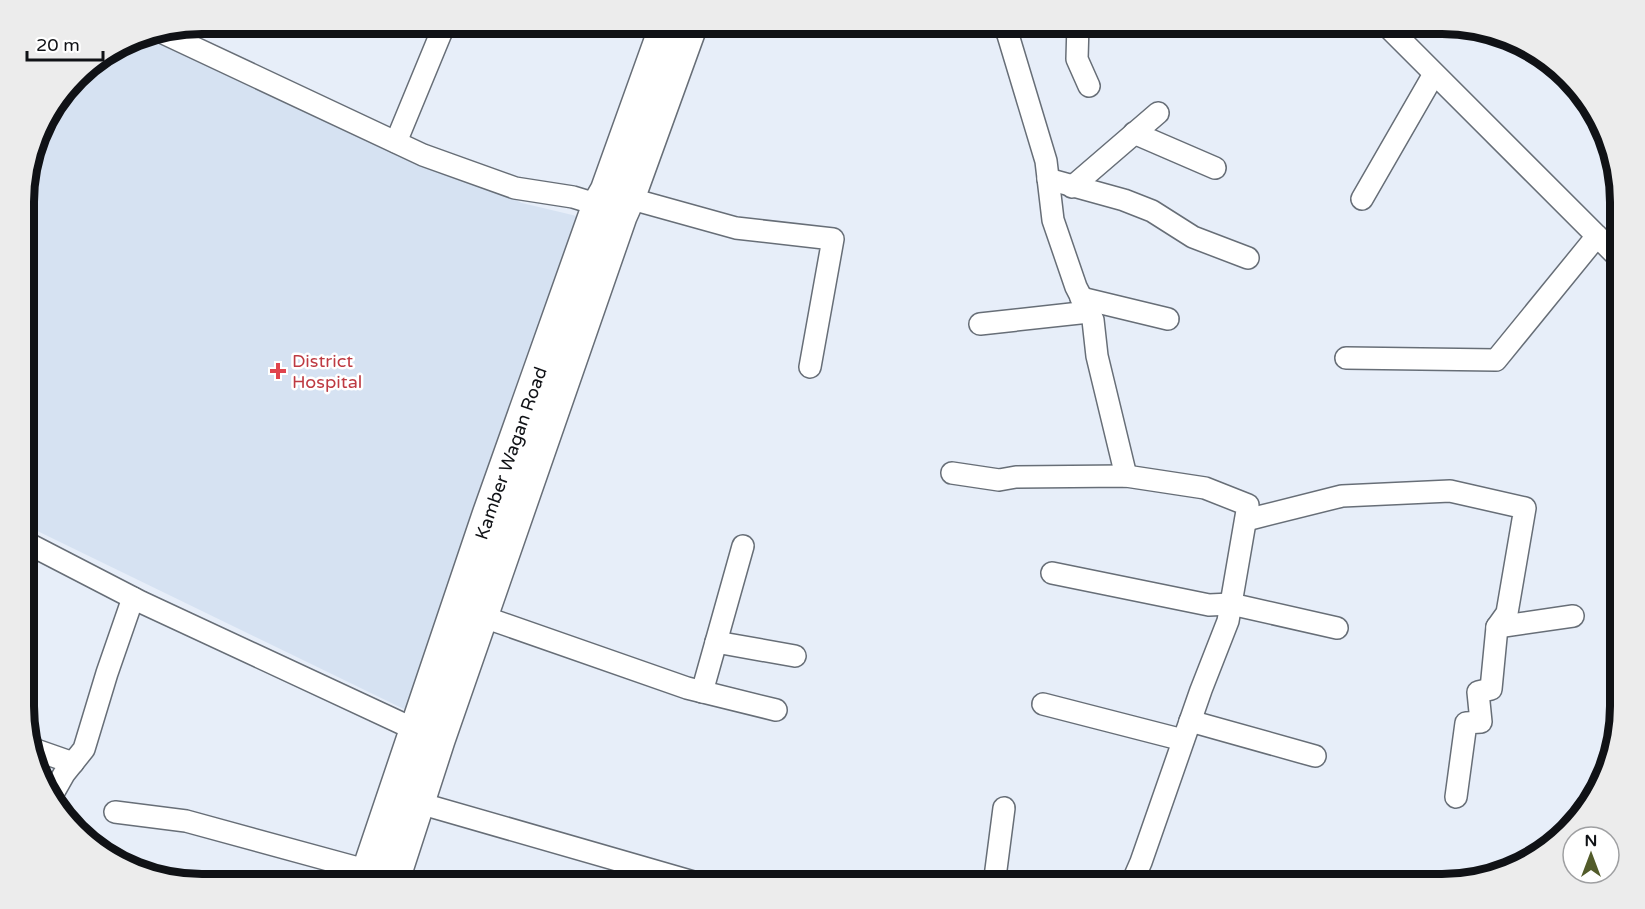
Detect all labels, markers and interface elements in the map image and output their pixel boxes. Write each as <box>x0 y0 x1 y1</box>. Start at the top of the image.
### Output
scale bar <box>27 24 104 62</box>
text: 20 m <box>36 34 80 56</box>
place label: District Hospital <box>292 350 362 393</box>
marker: District Hospital <box>269 362 287 380</box>
street label: Kamber Wagan Road <box>470 364 552 543</box>
north arrow <box>1561 825 1621 885</box>
text: N <box>1585 831 1597 851</box>

